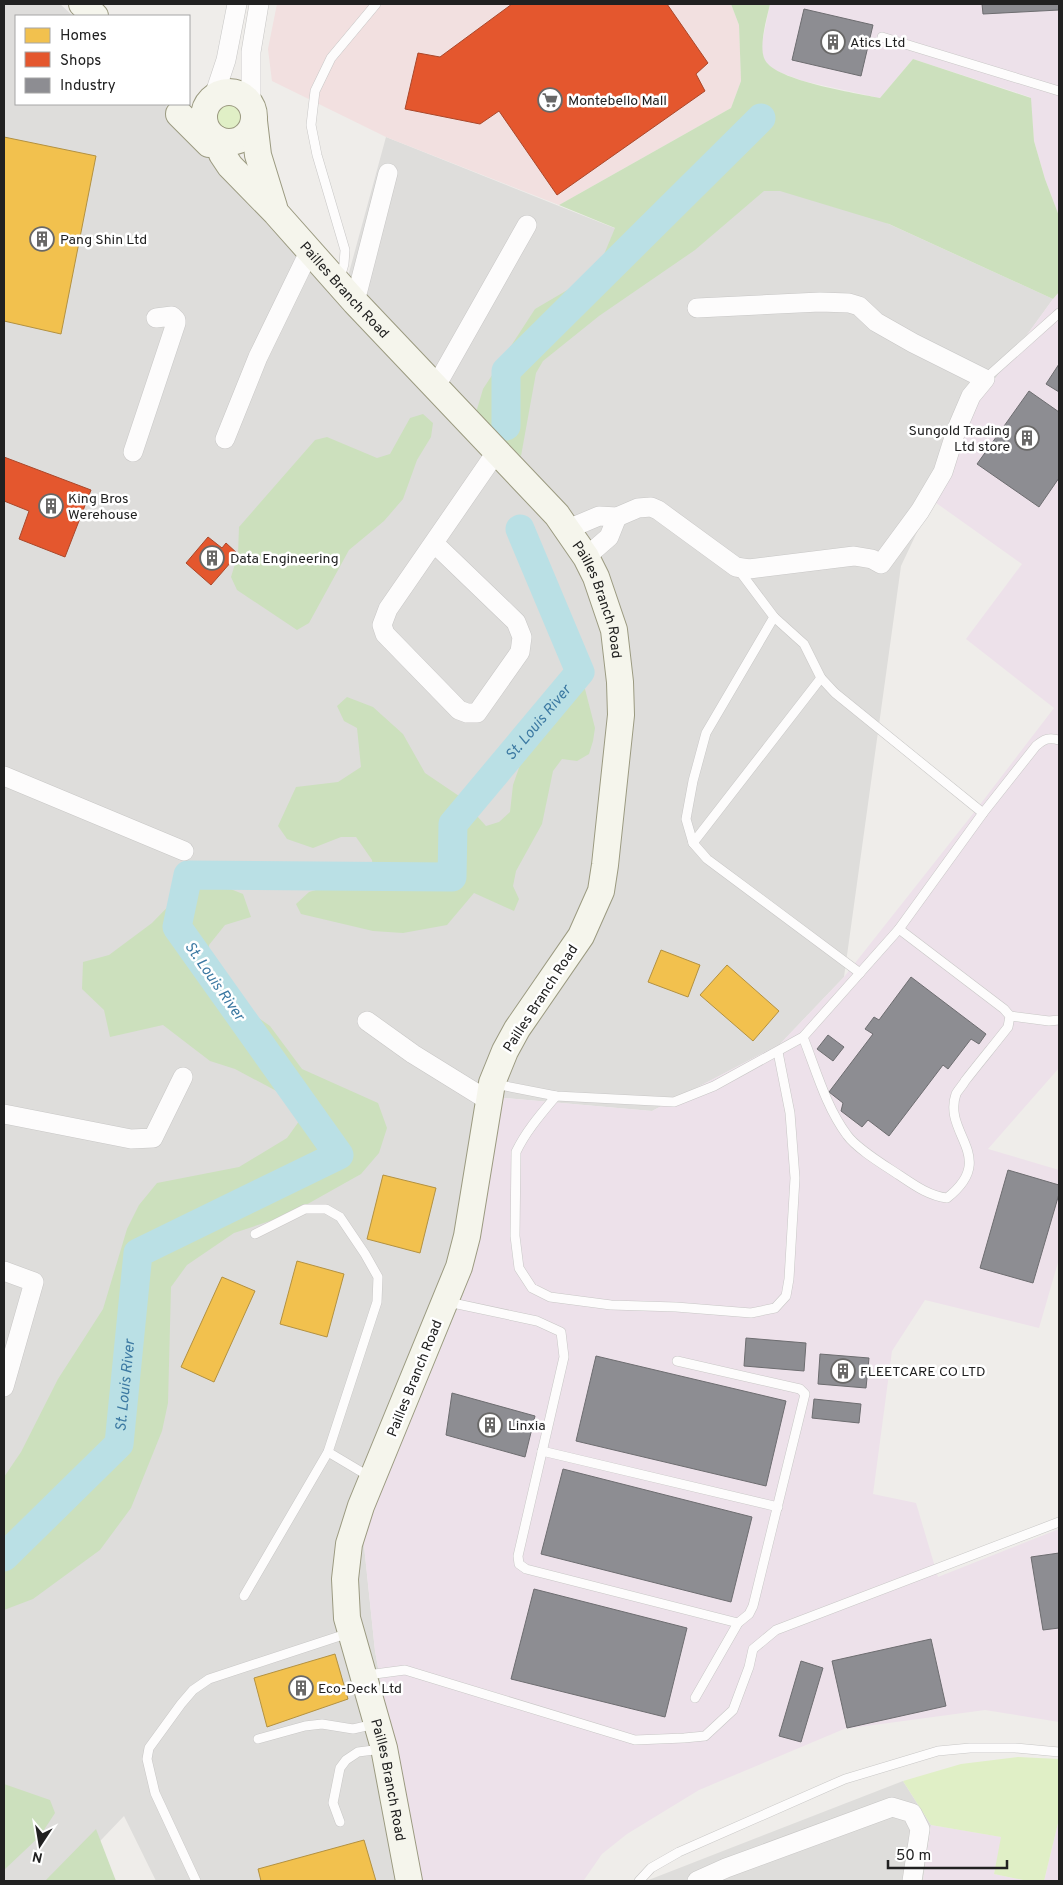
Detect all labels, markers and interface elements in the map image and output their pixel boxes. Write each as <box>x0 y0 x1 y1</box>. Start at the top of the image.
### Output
legend <box>15 15 190 105</box>
text: Homes <box>60 27 107 46</box>
building icon: Atics Ltd <box>820 29 846 55</box>
place label: Atics Ltd <box>850 35 905 52</box>
text: Shops <box>60 52 101 71</box>
text: Industry <box>60 77 116 96</box>
supermarket icon: Montebello Mall <box>537 87 563 113</box>
place label: Montebello Mall <box>568 93 667 110</box>
building icon: Pang Shin Ltd <box>29 226 55 252</box>
place label: Pang Shin Ltd <box>60 232 147 249</box>
street label: Pailles Branch Road <box>295 239 392 343</box>
place label: Sungold Trading Ltd store <box>909 423 1010 456</box>
building icon: Sungold Trading Ltd store <box>1014 425 1040 451</box>
place label: King Bros Werehouse <box>68 491 138 524</box>
building icon: King Bros Werehouse <box>38 493 64 519</box>
street label: Pailles Branch Road <box>568 538 624 659</box>
building icon: Data Engineering <box>199 545 225 571</box>
place label: Data Engineering <box>230 551 339 568</box>
water label: St. Louis River <box>502 681 577 765</box>
water label: St. Louis River <box>180 939 249 1026</box>
street label: Pailles Branch Road <box>500 942 582 1056</box>
street label: Pailles Branch Road <box>384 1318 447 1440</box>
water label: St. Louis River <box>112 1337 140 1433</box>
building icon: FLEETCARE CO LTD <box>830 1358 856 1384</box>
place label: FLEETCARE CO LTD <box>860 1364 986 1381</box>
building icon: Linxia <box>477 1412 503 1438</box>
place label: Linxia <box>508 1418 546 1435</box>
building icon: Eco-Deck Ltd <box>288 1675 314 1701</box>
place label: Eco-Deck Ltd <box>318 1681 402 1698</box>
street label: Pailles Branch Road <box>366 1717 408 1843</box>
north arrow <box>15 1820 65 1870</box>
scale bar <box>888 1838 1007 1870</box>
text: N <box>31 1847 44 1866</box>
text: 50 m <box>896 1847 931 1866</box>

